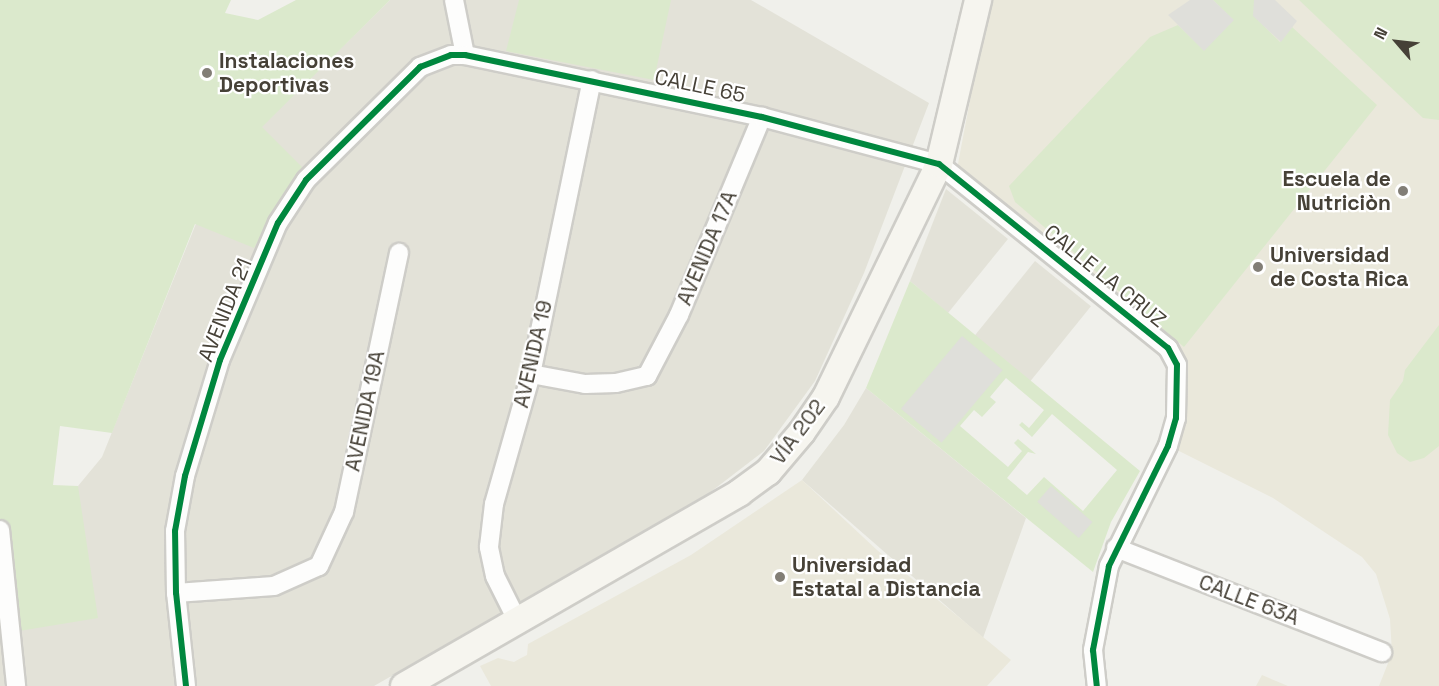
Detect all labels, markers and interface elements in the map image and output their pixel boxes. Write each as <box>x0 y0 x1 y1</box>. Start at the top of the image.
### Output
north arrow <box>1367 12 1427 72</box>
text: N <box>1369 24 1392 43</box>
place label: Instalaciones Deportivas <box>219 48 354 98</box>
street label: CALLE 65 <box>652 64 748 108</box>
marker: Instalaciones Deportivas <box>200 66 214 80</box>
place label: Escuela de Nutriciòn <box>1282 166 1391 216</box>
marker: Escuela de Nutriciòn <box>1396 184 1410 198</box>
street label: AVENIDA 17A <box>672 187 742 309</box>
street label: CALLE LA CRUZ <box>1039 219 1171 333</box>
place label: Universidad de Costa Rica <box>1270 242 1408 292</box>
street label: AVENIDA 21 <box>193 254 257 366</box>
marker: Universidad de Costa Rica <box>1251 260 1265 274</box>
street label: AVENIDA 19 <box>508 298 558 410</box>
street label: AVENIDA 19A <box>340 348 390 474</box>
street label: VÍA 202 <box>765 394 831 470</box>
place label: Universidad Estatal a Distancia <box>792 552 981 602</box>
street label: CALLE 63A <box>1195 569 1303 631</box>
marker: Universidad Estatal a Distancia <box>773 570 787 584</box>

